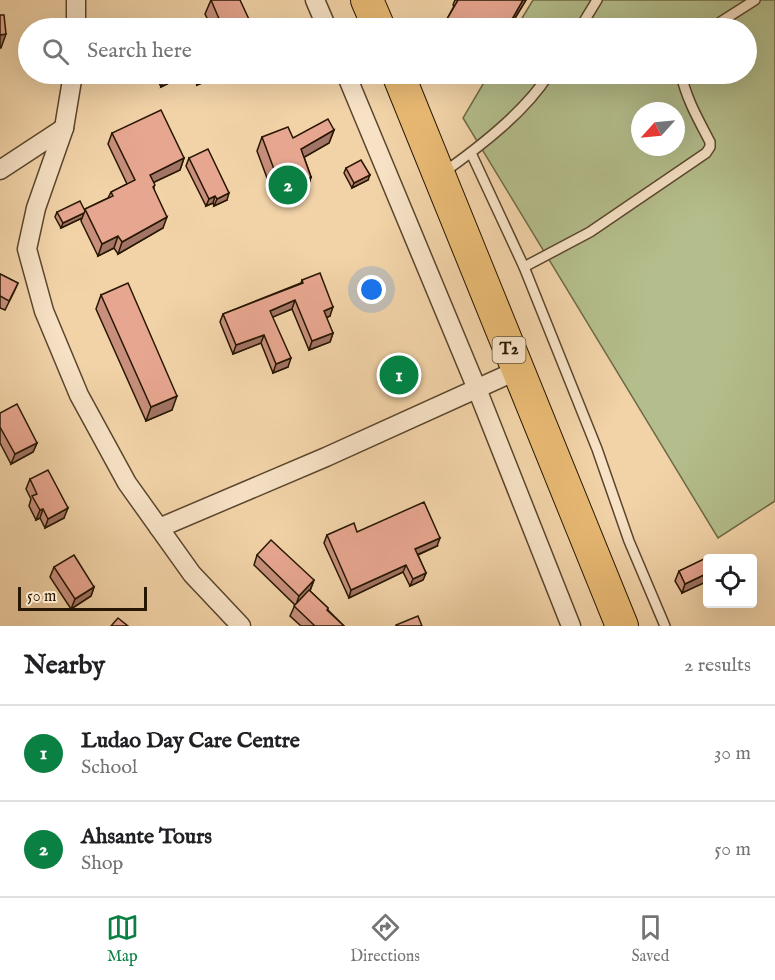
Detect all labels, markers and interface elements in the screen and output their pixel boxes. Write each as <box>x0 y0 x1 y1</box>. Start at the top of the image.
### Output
search box <box>18 18 757 84</box>
icon: search <box>39 35 72 68</box>
text: Search here <box>87 37 192 65</box>
north arrow <box>631 102 685 156</box>
pin: 2 <box>268 162 308 207</box>
your location <box>357 275 386 304</box>
road number: T2 <box>492 337 526 363</box>
pin: 1 <box>380 352 418 398</box>
map controls <box>703 554 757 608</box>
button: locate <box>703 554 757 608</box>
scale bar <box>18 584 147 612</box>
text: 50 m <box>27 587 56 607</box>
text: Nearby <box>24 649 105 682</box>
text: 2 results <box>684 653 751 678</box>
text: Ludao Day Care Centre <box>81 727 300 755</box>
text: 1 <box>40 741 47 766</box>
text: 30 m <box>714 741 751 766</box>
text: School <box>81 755 137 780</box>
text: Ahsante Tours <box>81 823 212 851</box>
text: 2 <box>39 837 48 862</box>
text: 50 m <box>714 837 751 862</box>
text: Shop <box>81 851 123 876</box>
tab: Map <box>106 911 139 967</box>
tab: Directions <box>350 911 420 967</box>
tab: Saved <box>631 911 669 967</box>

